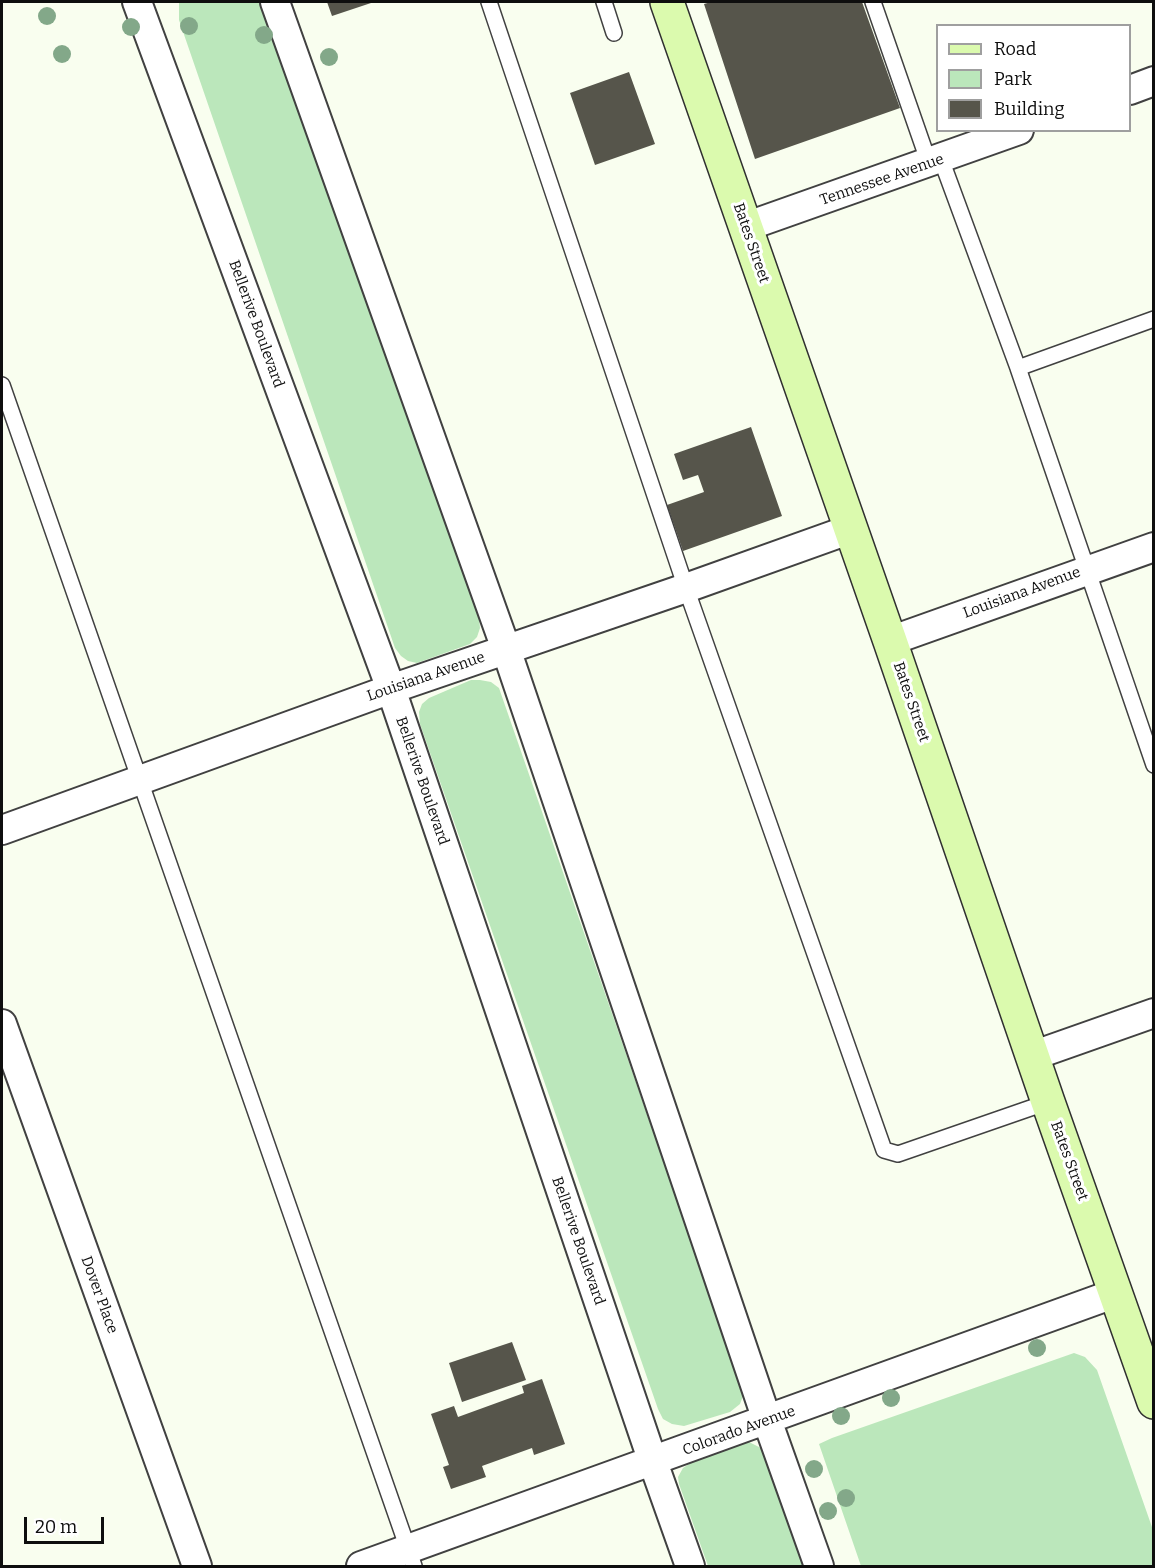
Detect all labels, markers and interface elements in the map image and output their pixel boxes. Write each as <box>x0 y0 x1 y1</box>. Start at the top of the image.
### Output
legend <box>936 24 1131 132</box>
text: Road <box>994 38 1036 60</box>
text: Park <box>994 68 1032 90</box>
text: Building <box>994 98 1065 120</box>
street label: Tennessee Avenue <box>818 150 946 210</box>
street label: Bates Street <box>729 201 773 285</box>
street label: Bellerive Boulevard <box>225 258 287 390</box>
street label: Louisiana Avenue <box>961 563 1083 623</box>
street label: Louisiana Avenue <box>365 648 487 706</box>
street label: Bates Street <box>889 660 933 744</box>
street label: Bellerive Boulevard <box>392 714 452 848</box>
street label: Bates Street <box>1046 1119 1092 1203</box>
street label: Bellerive Boulevard <box>548 1174 608 1308</box>
street label: Dover Place <box>77 1254 121 1336</box>
street label: Colorado Avenue <box>680 1402 798 1460</box>
scale bar <box>27 1505 106 1543</box>
text: 20 m <box>35 1516 77 1538</box>

